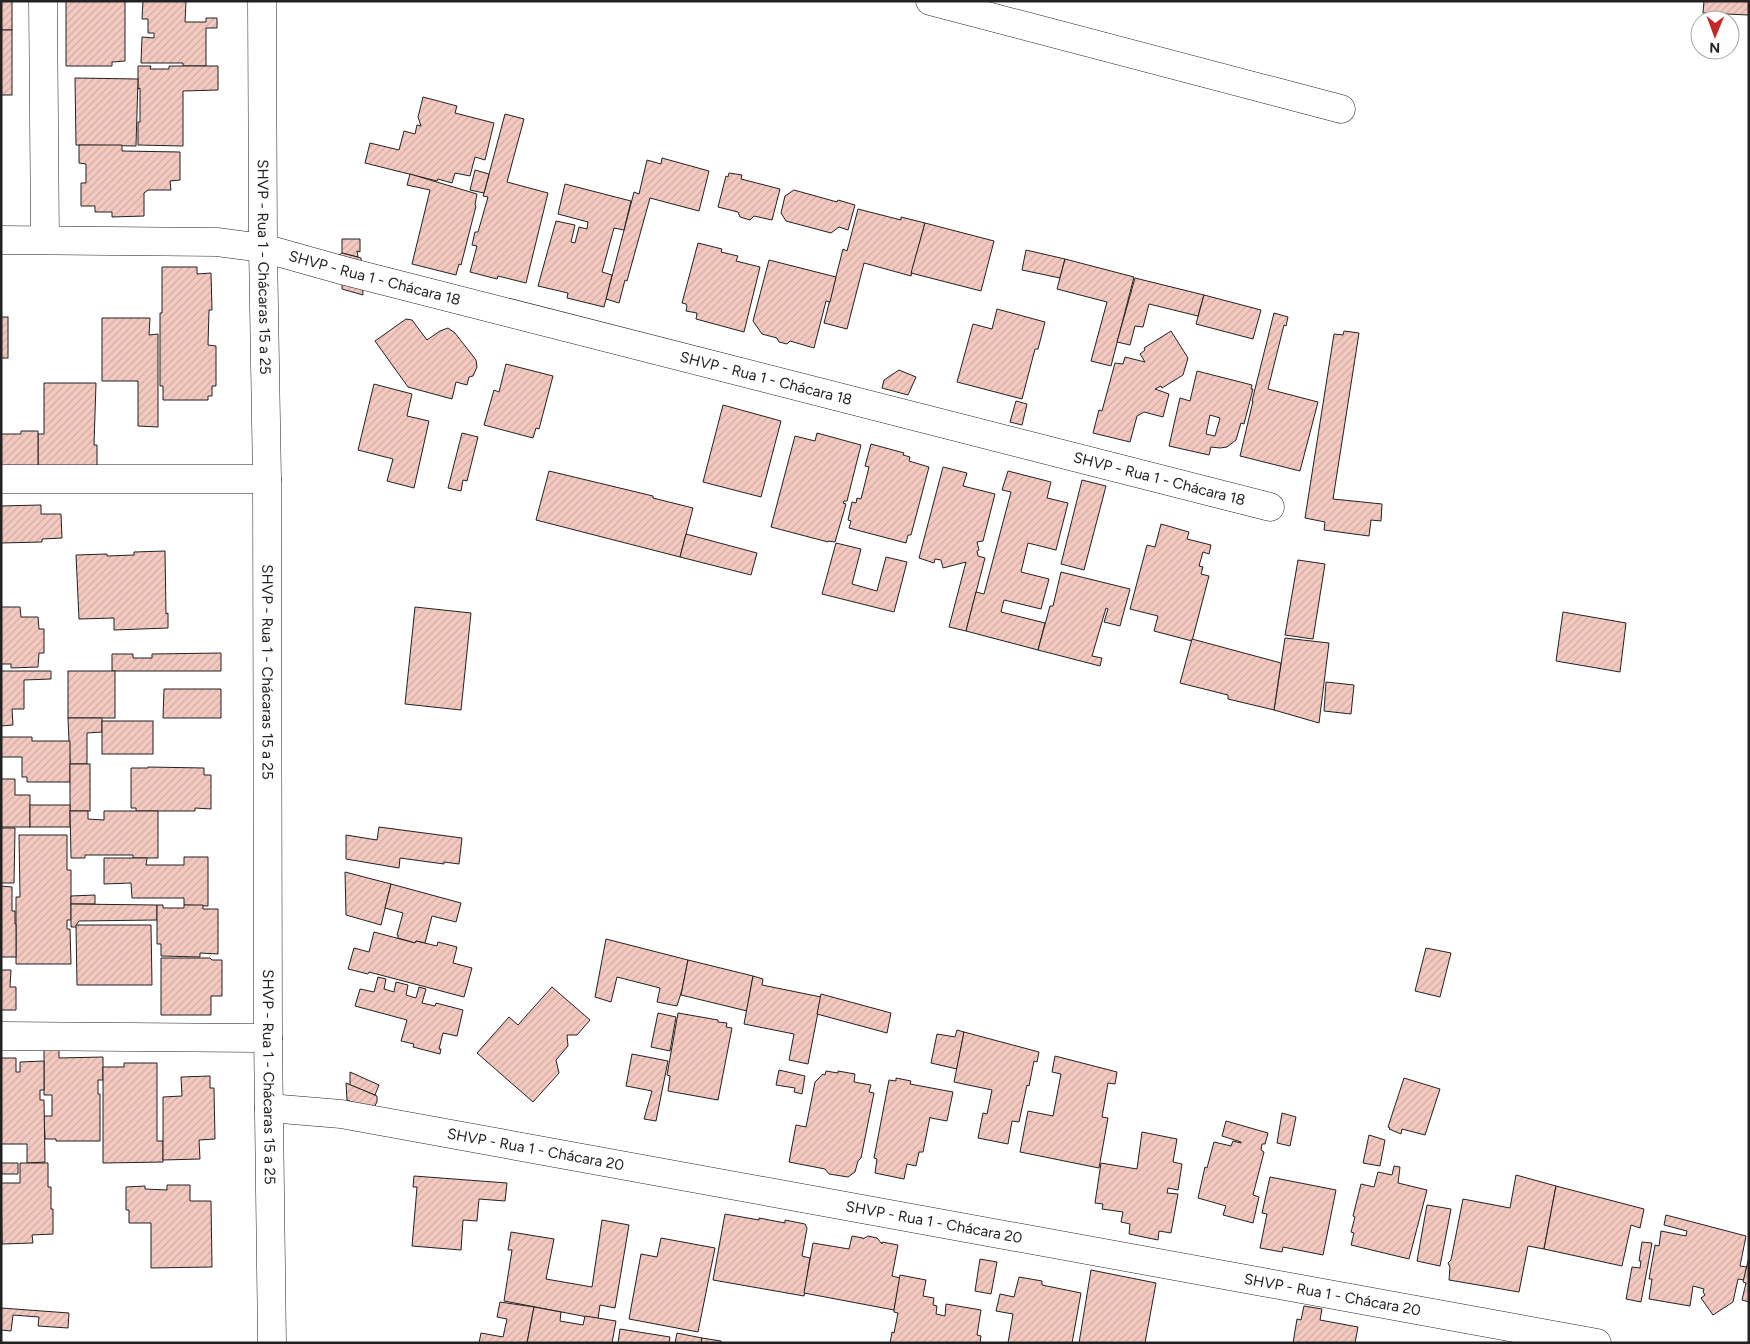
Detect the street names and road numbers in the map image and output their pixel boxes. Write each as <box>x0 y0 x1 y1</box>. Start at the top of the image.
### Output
street label: SHVP - Rua 1 - Chácaras 15 a 25 <box>254 159 274 375</box>
street label: SHVP - Rua 1 - Chácara 18 <box>287 247 462 309</box>
street label: SHVP - Rua 1 - Chácara 18 <box>678 348 854 409</box>
street label: SHVP - Rua 1 - Chácara 18 <box>1071 448 1247 509</box>
street label: SHVP - Rua 1 - Chácaras 15 a 25 <box>258 564 277 780</box>
street label: SHVP - Rua 1 - Chácaras 15 a 25 <box>259 969 279 1185</box>
street label: SHVP - Rua 1 - Chácara 20 <box>446 1125 625 1174</box>
street label: SHVP - Rua 1 - Chácara 20 <box>844 1197 1024 1247</box>
street label: SHVP - Rua 1 - Chácara 20 <box>1243 1270 1422 1320</box>

